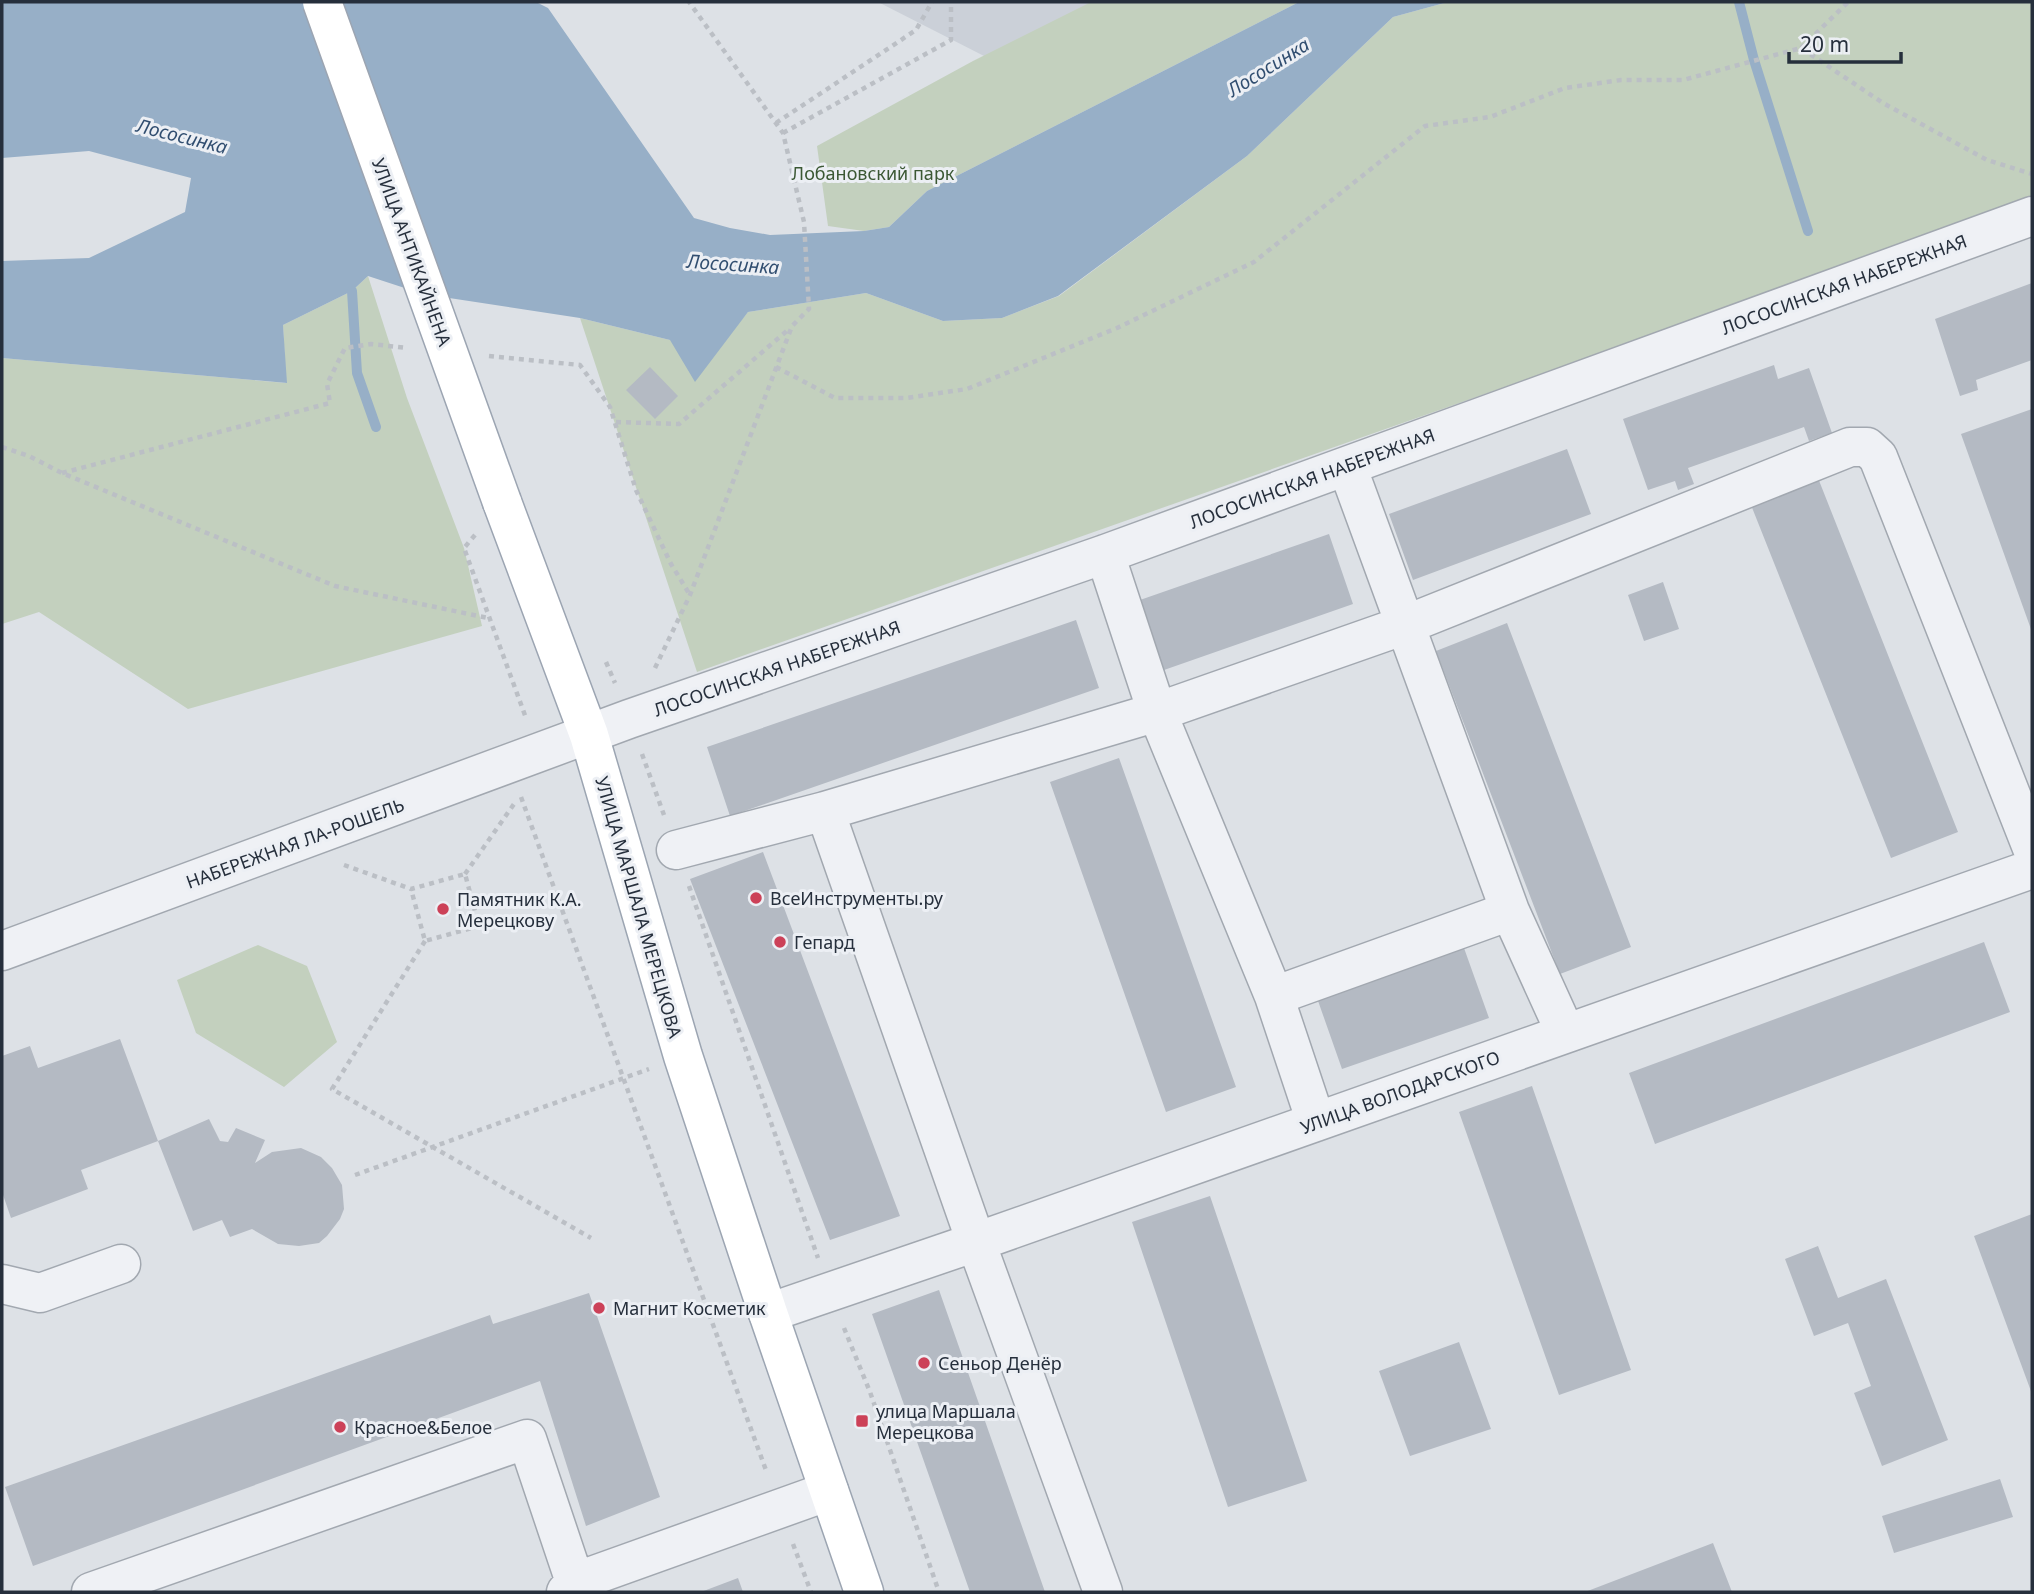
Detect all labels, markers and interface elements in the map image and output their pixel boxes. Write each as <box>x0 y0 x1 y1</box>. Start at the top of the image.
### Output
scale bar <box>1789 21 1901 65</box>
text: 20 m <box>1800 30 1849 58</box>
water label: Лососинка <box>1221 31 1314 103</box>
water label: Лососинка <box>133 112 230 160</box>
street label: УЛИЦА АНТИКАЙНЕНА <box>367 155 457 350</box>
park label: Лобановский парк <box>792 161 955 185</box>
street label: ЛОСОСИНСКАЯ НАБЕРЕЖНАЯ <box>1718 228 1970 340</box>
water label: Лососинка <box>685 248 780 280</box>
street label: ЛОСОСИНСКАЯ НАБЕРЕЖНАЯ <box>1186 422 1438 534</box>
street label: ЛОСОСИНСКАЯ НАБЕРЕЖНАЯ <box>650 614 904 722</box>
street label: УЛИЦА МАРШАЛА МЕРЕЦКОВА <box>590 773 688 1041</box>
street label: НАБЕРЕЖНАЯ ЛА-РОШЕЛЬ <box>183 792 408 894</box>
place label: ВсеИнструменты.ру <box>770 886 944 910</box>
place label: Памятник К.А. Мерецкову <box>457 887 582 932</box>
marker: ВсеИнструменты.ру <box>748 890 764 906</box>
marker: Памятник К.А. Мерецкову <box>435 901 451 917</box>
place label: Гепард <box>794 930 855 954</box>
marker: Гепард <box>772 934 788 950</box>
street label: УЛИЦА ВОЛОДАРСКОГО <box>1297 1045 1503 1139</box>
place label: Магнит Косметик <box>613 1296 766 1320</box>
marker: Магнит Косметик <box>591 1300 607 1316</box>
place label: Сеньор Денёр <box>938 1351 1062 1375</box>
marker: Сеньор Денёр <box>916 1355 932 1371</box>
place label: улица Маршала Мерецкова <box>876 1399 1016 1444</box>
marker: улица Маршала Мерецкова <box>854 1413 870 1429</box>
place label: Красное&Белое <box>354 1415 492 1439</box>
marker: Красное&Белое <box>332 1419 348 1435</box>

